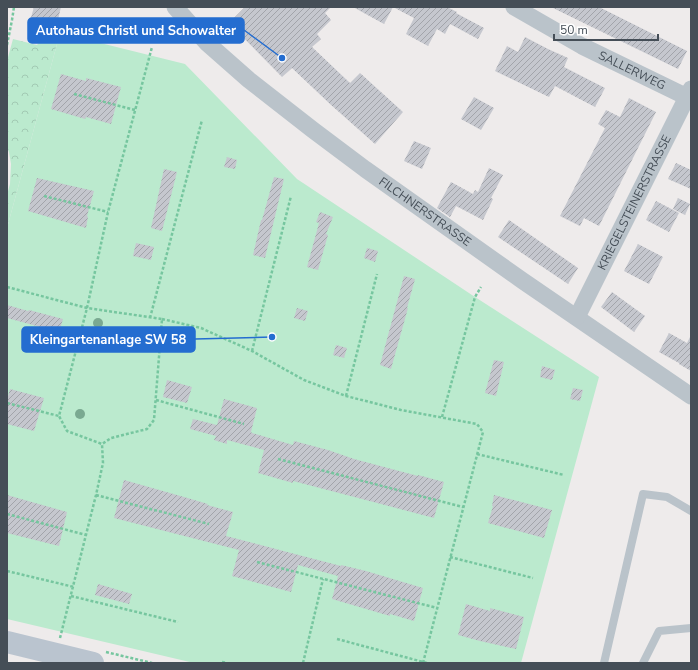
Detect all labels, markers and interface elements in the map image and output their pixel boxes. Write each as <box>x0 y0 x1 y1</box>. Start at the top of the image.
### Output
scale bar <box>554 16 658 42</box>
callout: Autohaus Christl und Schowalter <box>28 18 244 43</box>
text: Autohaus Christl und Schowalter <box>36 22 237 40</box>
text: 50 m <box>560 22 588 38</box>
street label: SALLERWEG <box>596 47 668 93</box>
street label: KRIEGELSTEINERSTRASSE <box>594 132 675 273</box>
street label: FILCHNERSTRASSE <box>376 173 474 250</box>
callout: Kleingartenanlage SW 58 <box>22 327 195 352</box>
text: Kleingartenanlage SW 58 <box>30 331 187 349</box>

